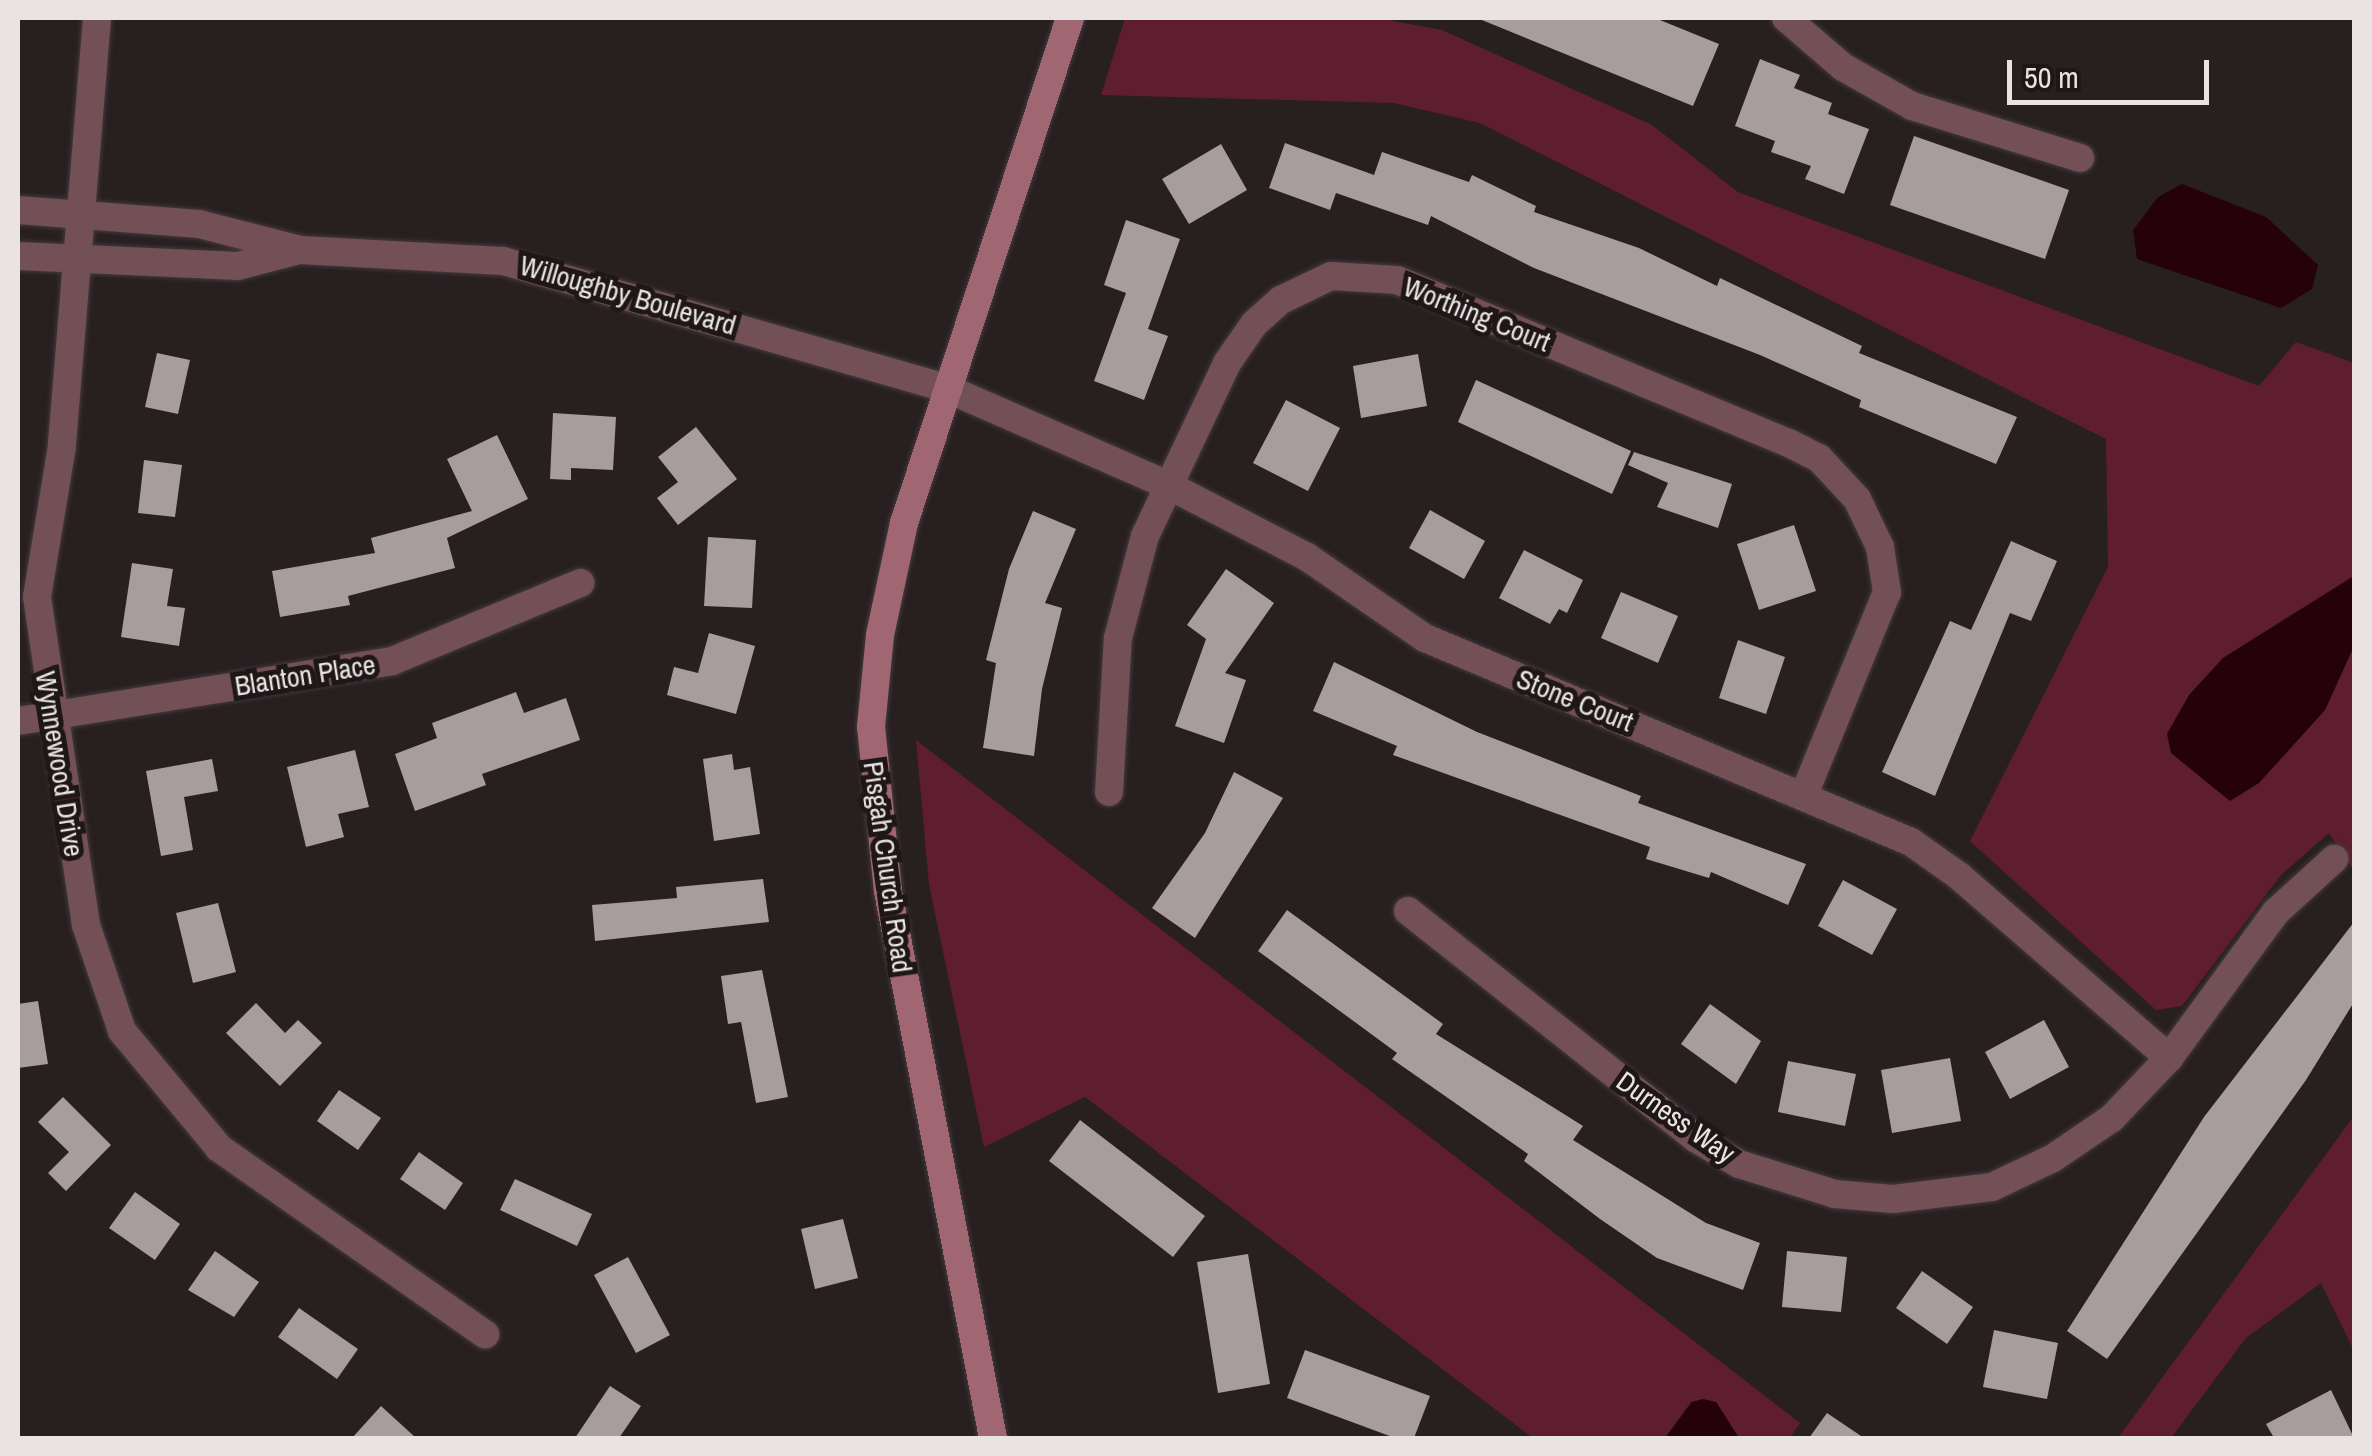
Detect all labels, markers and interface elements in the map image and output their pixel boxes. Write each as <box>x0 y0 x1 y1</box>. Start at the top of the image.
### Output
scale bar <box>2012 40 2214 102</box>
text: 50 m <box>2024 57 2079 97</box>
street label: Willoughby Boulevard <box>516 248 740 342</box>
street label: Worthing Court <box>1399 269 1555 359</box>
street label: Blanton Place <box>232 647 378 703</box>
street label: Stone Court <box>1512 661 1638 739</box>
street label: Wynnewood Drive <box>29 669 91 859</box>
street label: Pisgah Church Road <box>857 759 919 975</box>
street label: Durness Way <box>1610 1064 1742 1170</box>

